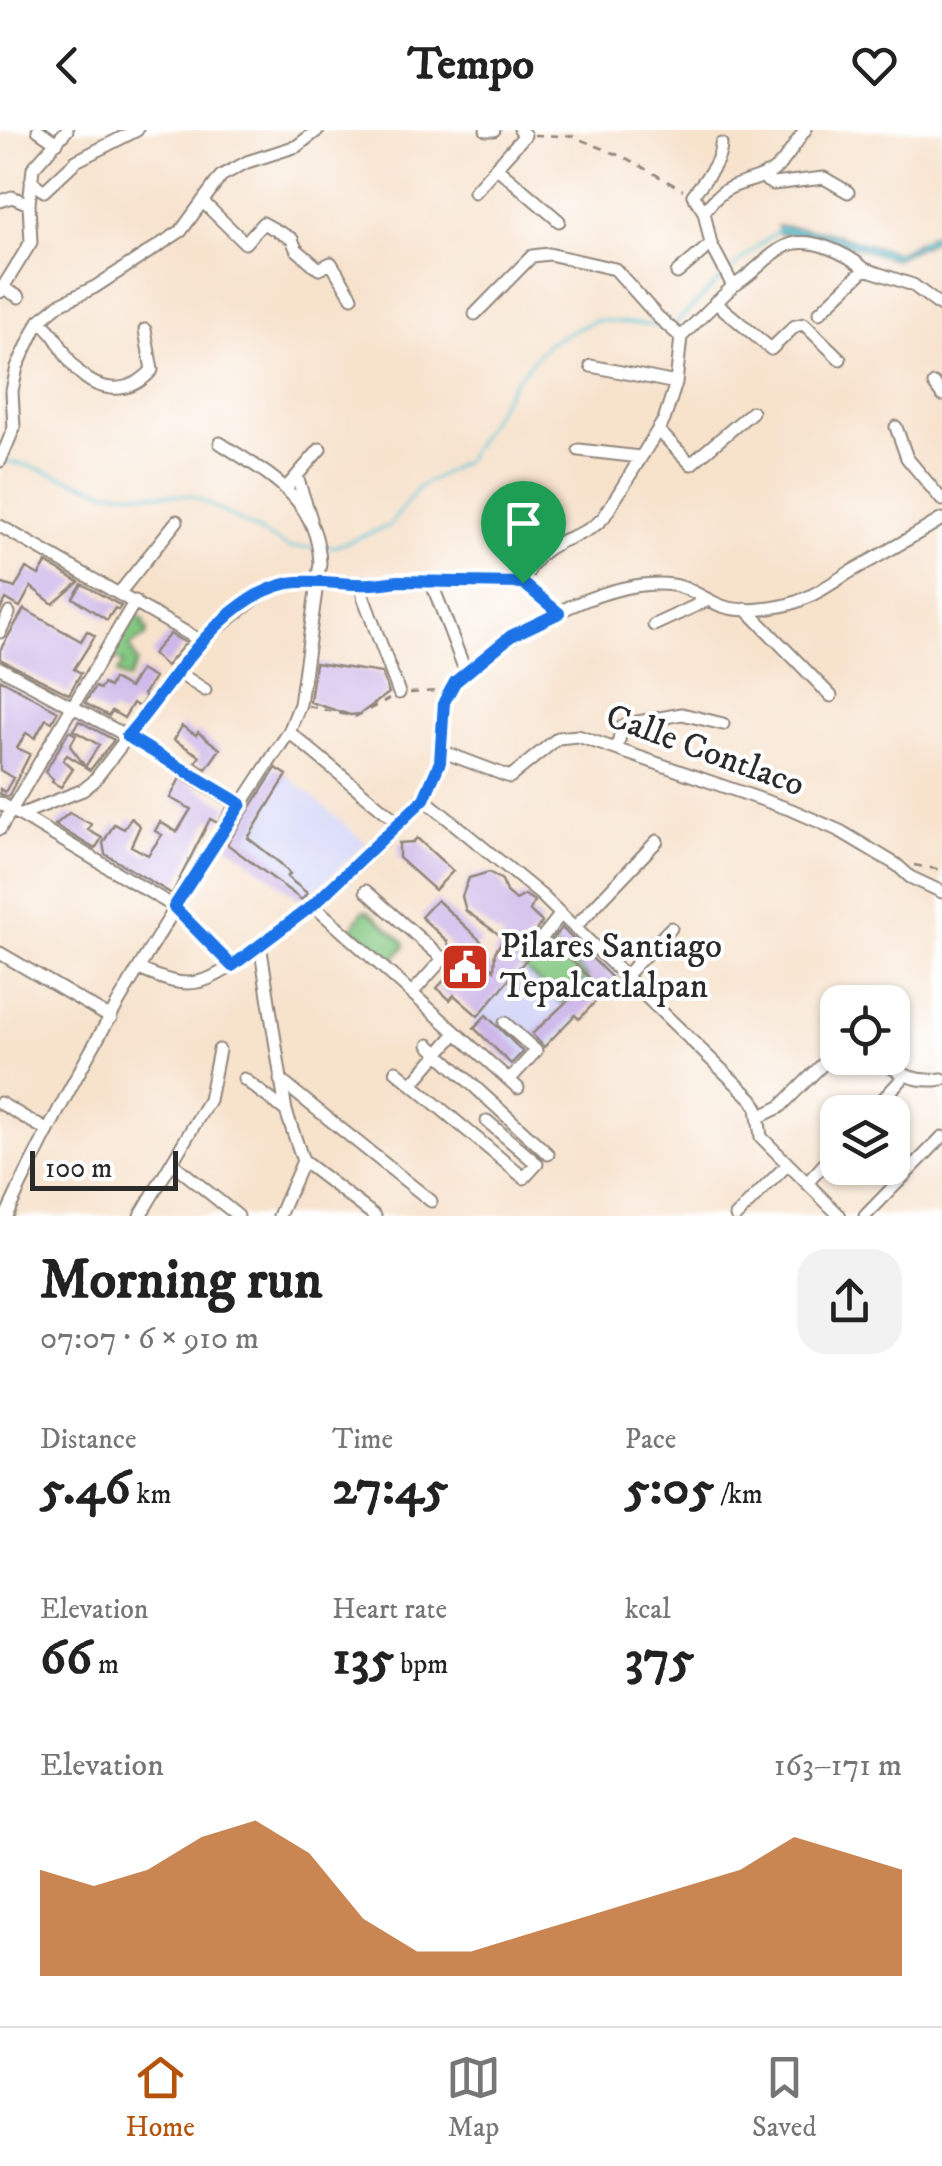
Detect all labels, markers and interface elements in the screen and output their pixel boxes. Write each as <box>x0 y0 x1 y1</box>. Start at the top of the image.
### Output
text: Tempo <box>408 37 534 93</box>
icon: back <box>40 38 95 93</box>
icon: heart <box>847 38 902 93</box>
pin <box>481 481 566 584</box>
icon: arrive <box>496 496 551 551</box>
street label: Calle Contlaco <box>600 695 810 807</box>
place label: Pilares Santiago Tepalcatlalpan <box>500 925 722 1009</box>
public building icon: Pilares Santiago Tepalcatlalpan <box>439 941 491 993</box>
map controls <box>820 985 910 1185</box>
button: locate <box>820 985 910 1075</box>
button: layers <box>820 1095 910 1185</box>
scale bar <box>30 1146 178 1190</box>
text: 100 m <box>45 1151 112 1186</box>
text: Morning run <box>40 1247 322 1316</box>
button: share <box>797 1249 902 1354</box>
text: 07:07 · 6 × 910 m <box>40 1319 259 1359</box>
text: Distance <box>40 1422 136 1457</box>
text: Time <box>332 1422 393 1457</box>
text: Pace <box>625 1422 676 1457</box>
text: 5.46 <box>40 1457 131 1520</box>
text: 27:45 <box>332 1457 448 1520</box>
text: 5:05 <box>625 1457 714 1520</box>
text: km <box>131 1477 171 1512</box>
text: /km <box>714 1477 763 1512</box>
text: Elevation <box>40 1592 148 1627</box>
text: Heart rate <box>332 1592 447 1627</box>
text: kcal <box>625 1592 671 1627</box>
text: 66 <box>40 1627 92 1690</box>
text: 135 <box>332 1627 394 1690</box>
text: 375 <box>625 1627 694 1690</box>
text: m <box>92 1647 119 1682</box>
text: bpm <box>394 1647 448 1682</box>
text: Elevation <box>40 1746 164 1786</box>
text: 163–171 m <box>774 1746 902 1786</box>
tab: Home <box>126 2050 195 2145</box>
tab: Map <box>446 2050 501 2145</box>
tab: Saved <box>752 2050 816 2145</box>

